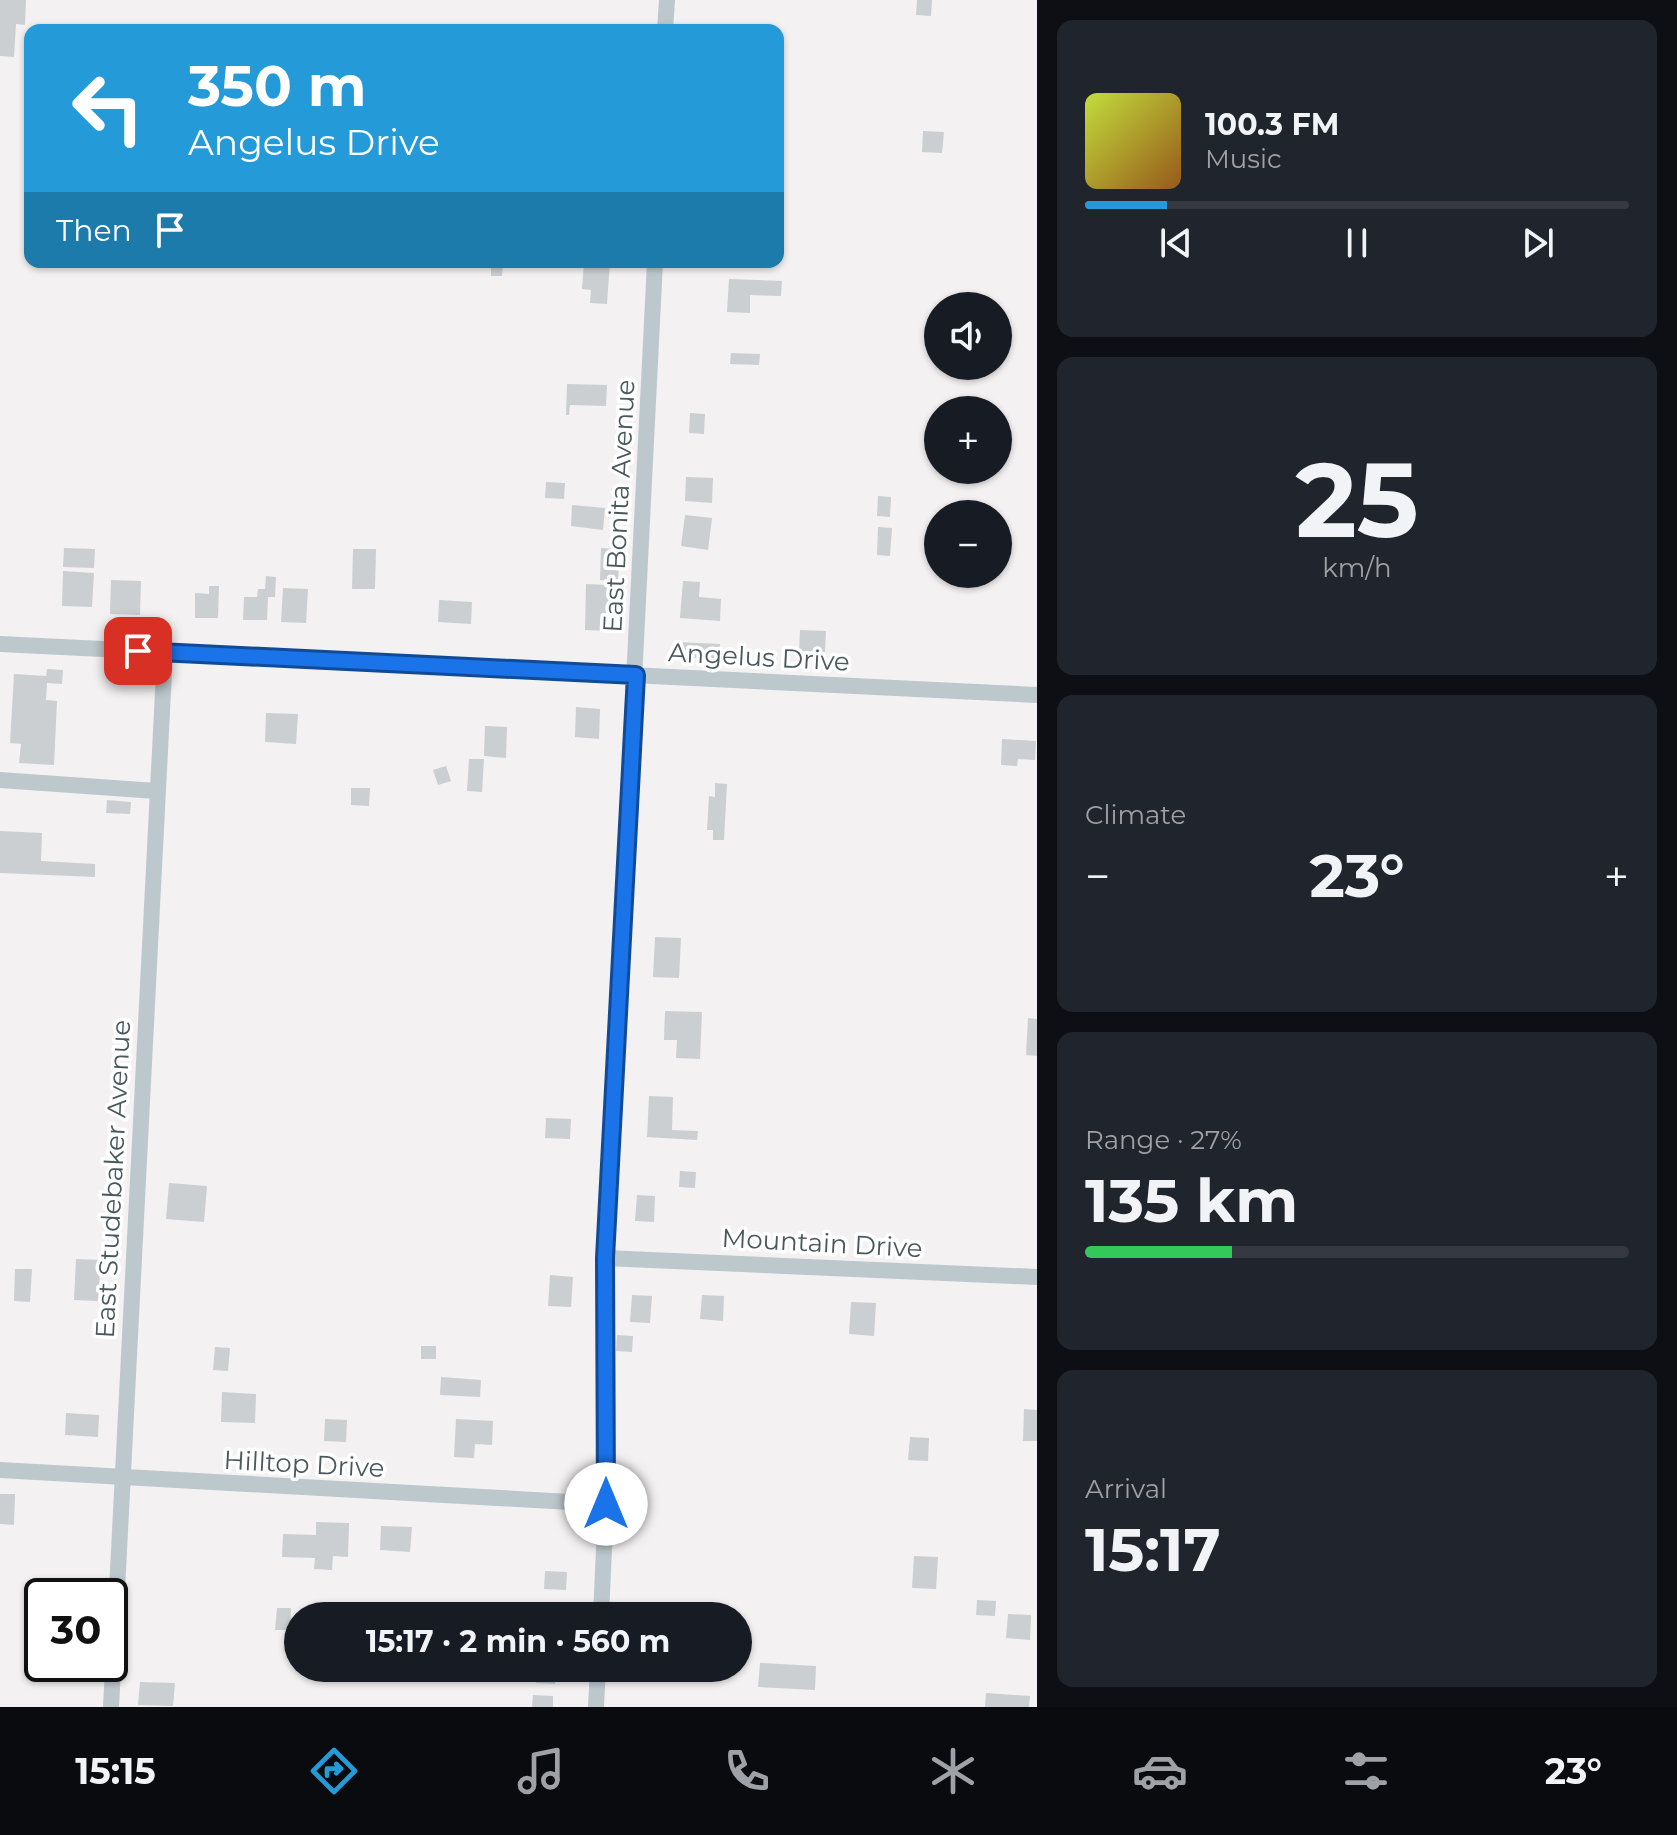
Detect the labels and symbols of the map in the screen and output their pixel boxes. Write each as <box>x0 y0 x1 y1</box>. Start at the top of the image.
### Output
street label: East Bonita Avenue <box>596 379 642 633</box>
pin <box>104 617 172 685</box>
street label: Angelus Drive <box>667 636 851 678</box>
street label: East Studebaker Avenue <box>89 1019 137 1339</box>
street label: Mountain Drive <box>721 1222 923 1264</box>
street label: Hilltop Drive <box>223 1444 385 1484</box>
position arrow <box>564 1462 648 1546</box>
speed limit sign: 30 <box>24 1578 128 1682</box>

